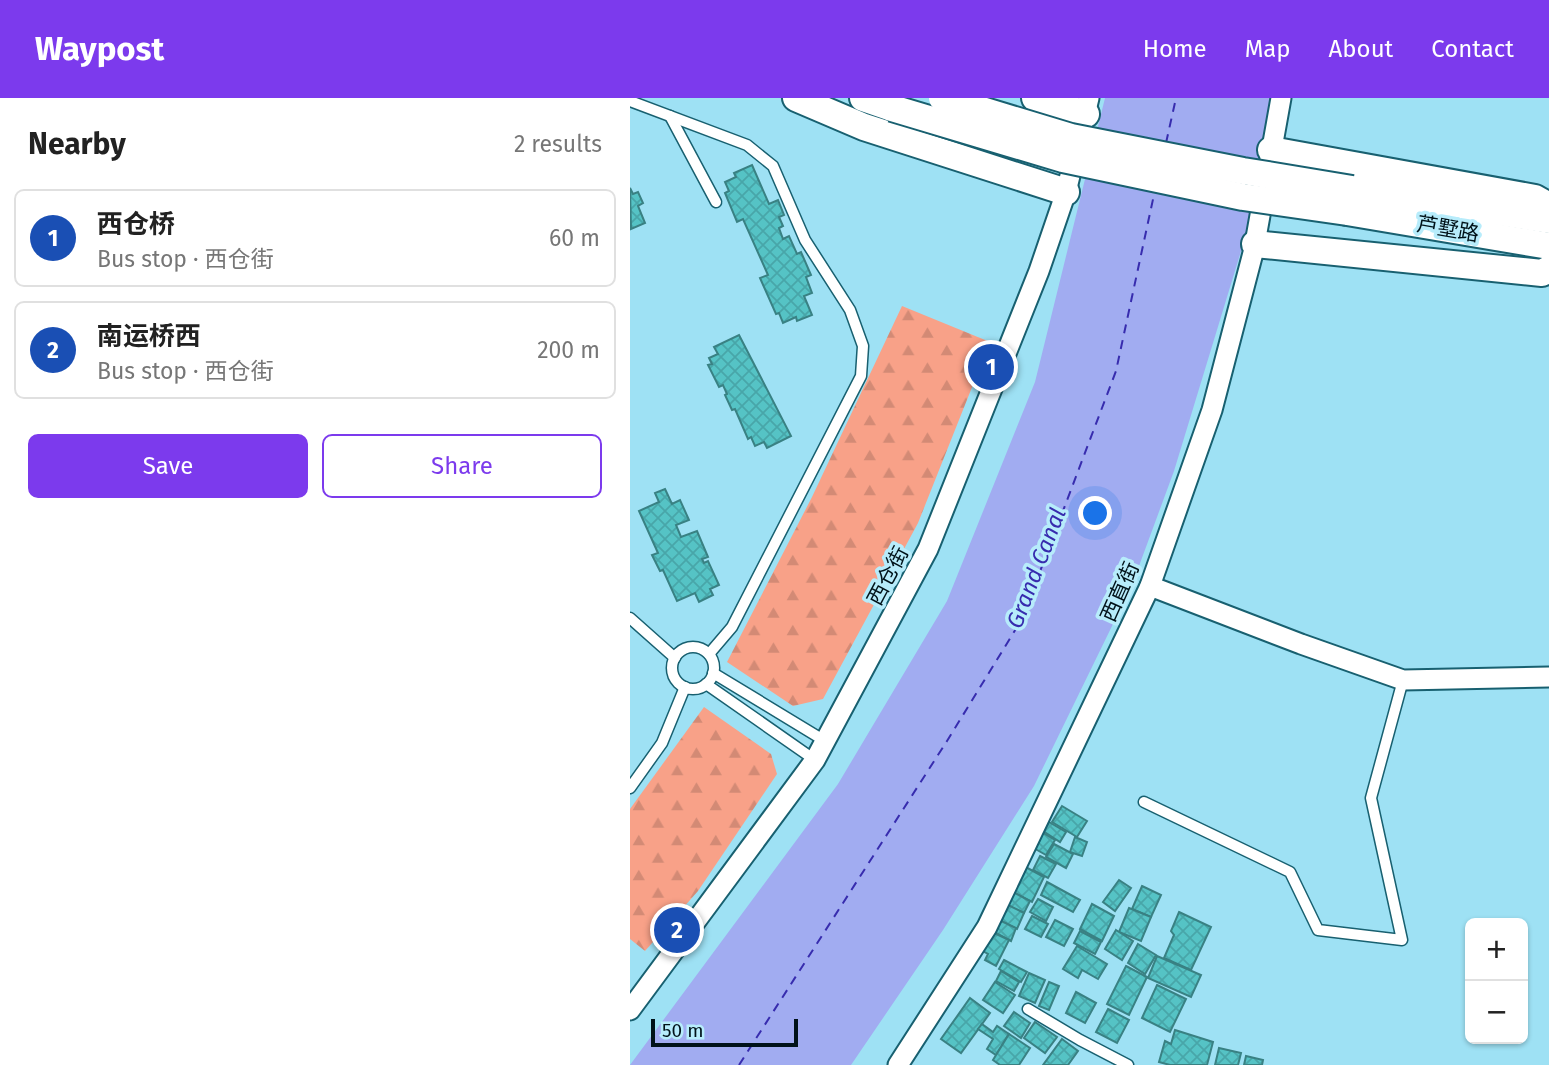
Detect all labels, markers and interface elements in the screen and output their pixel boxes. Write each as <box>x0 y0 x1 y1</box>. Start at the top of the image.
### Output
text: Waypost <box>35 29 164 69</box>
text: Home <box>1143 35 1207 63</box>
text: Map <box>1245 35 1291 63</box>
text: About <box>1329 35 1393 63</box>
text: Contact <box>1431 35 1514 63</box>
text: Nearby <box>28 126 126 162</box>
text: 2 results <box>514 130 602 158</box>
text: 西仓桥 <box>97 209 175 240</box>
street label: 芦墅路 <box>1415 211 1481 247</box>
text: 1 <box>48 224 58 252</box>
text: 60 m <box>549 224 600 252</box>
text: Bus stop · 西仓街 <box>97 245 274 273</box>
text: 南运桥西 <box>97 321 201 352</box>
text: 2 <box>47 336 59 364</box>
text: 200 m <box>537 336 600 364</box>
pin: 1 <box>968 341 1014 393</box>
text: Bus stop · 西仓街 <box>97 357 274 385</box>
button: Save <box>28 434 308 498</box>
button: Share <box>322 434 602 498</box>
your location <box>1078 496 1112 530</box>
water label: Grand Canal <box>1000 504 1072 632</box>
street label: 西仓街 <box>862 542 914 610</box>
street label: 西直街 <box>1095 558 1145 626</box>
pin: 2 <box>654 904 700 956</box>
map controls <box>1465 918 1528 1044</box>
button: + <box>1465 918 1528 981</box>
button: − <box>1465 981 1528 1044</box>
scale bar <box>651 1016 798 1048</box>
text: 50 m <box>662 1019 703 1042</box>

